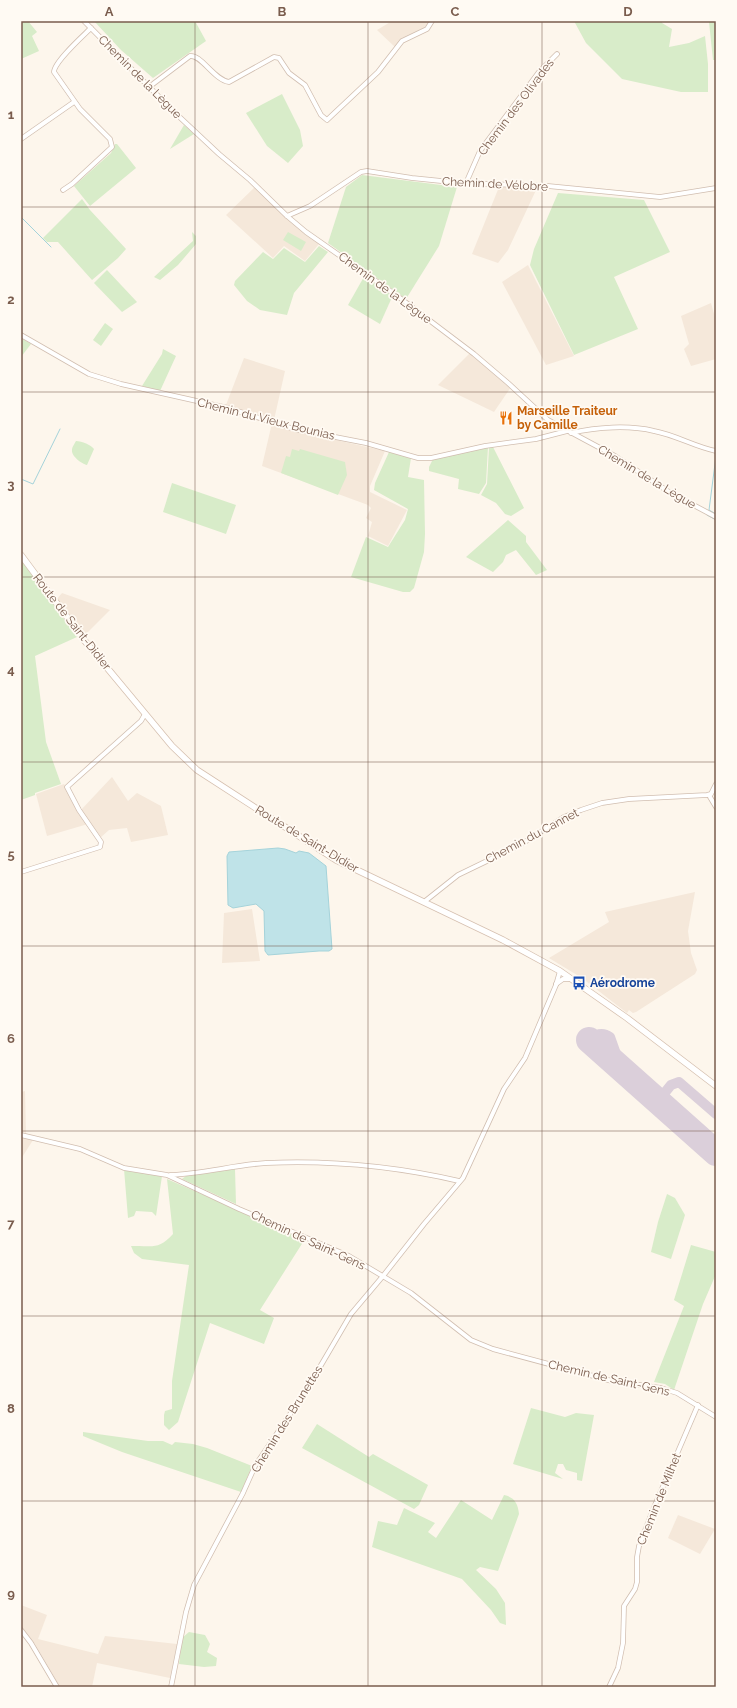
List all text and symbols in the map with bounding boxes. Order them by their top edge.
text: A [105,4,114,19]
text: B [278,4,287,19]
text: C [451,4,460,19]
text: D [623,4,633,19]
street label: Chemin de la Lègue [95,32,185,122]
street label: Chemin des Olivades [475,56,557,158]
text: 1 [8,107,15,122]
street label: Chemin de Vélobre [442,174,548,194]
street label: Chemin de la Lègue [336,249,434,327]
text: 2 [7,292,15,307]
street label: Chemin du Vieux Bounias [196,395,337,443]
place label: Marseille Traiteur by Camille [517,404,618,432]
restaurant icon: Marseille Traiteur by Camille [498,410,514,426]
street label: Chemin de la Lègue [595,442,699,512]
text: 3 [7,477,15,492]
street label: Route de Saint-Didier [30,571,114,674]
text: 4 [7,662,15,677]
street label: Route de Saint-Didier [253,802,362,876]
street label: Chemin du Cannet [483,806,581,866]
text: 5 [7,847,15,862]
bus stop icon: Aérodrome [571,975,587,991]
place label: Aérodrome [590,976,655,990]
text: 6 [7,1031,15,1046]
street label: Chemin de Saint-Gens [249,1207,368,1273]
text: 7 [7,1216,15,1231]
street label: Chemin de Saint-Gens [547,1357,671,1399]
street label: Chemin des Brunettes [248,1363,326,1475]
text: 8 [7,1401,15,1416]
street label: Chemin de Milhet [634,1451,684,1547]
text: 9 [7,1586,15,1601]

